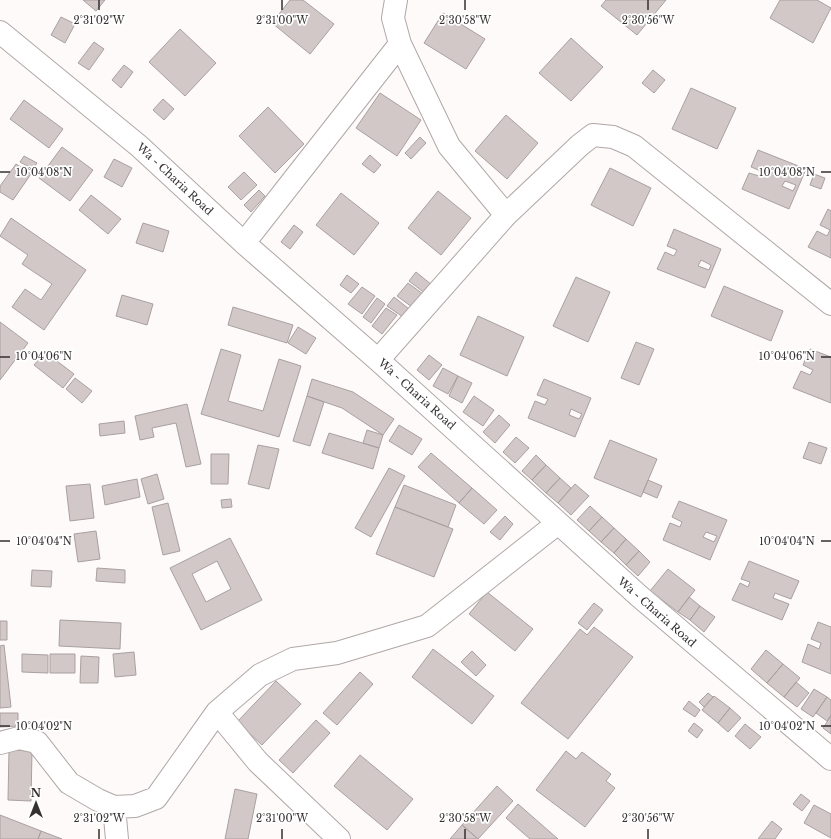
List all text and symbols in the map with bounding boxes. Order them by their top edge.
text: 2°31'02"W [73,14,125,27]
text: 2°31'00"W [256,14,308,27]
text: 2°30'58"W [439,14,491,27]
text: 2°30'56"W [622,14,674,27]
street label: Wa - Charia Road [133,139,216,218]
text: 10°04'08"N [16,166,72,179]
text: 10°04'08"N [759,166,815,179]
text: 10°04'06"N [16,350,72,363]
text: 10°04'06"N [759,350,815,363]
street label: Wa - Charia Road [375,355,459,433]
text: 10°04'04"N [16,535,72,548]
text: 10°04'04"N [759,535,815,548]
street label: Wa - Charia Road [614,574,699,650]
text: 10°04'02"N [16,720,72,733]
text: 10°04'02"N [759,720,815,733]
north arrow [16,783,56,823]
text: N [31,786,42,800]
text: 2°31'02"W [73,812,125,825]
text: 2°31'00"W [256,812,308,825]
text: 2°30'58"W [439,812,491,825]
text: 2°30'56"W [622,812,674,825]

